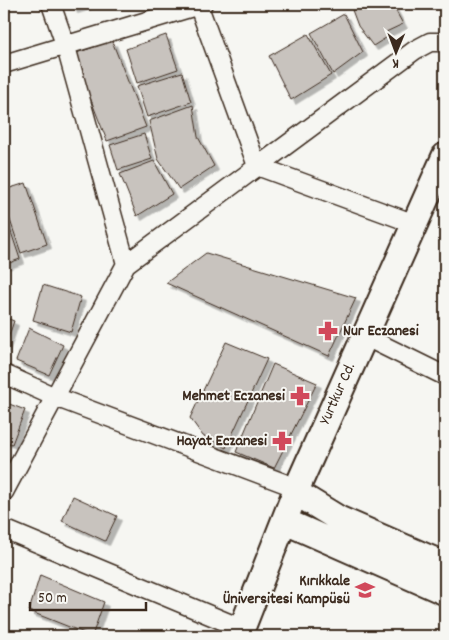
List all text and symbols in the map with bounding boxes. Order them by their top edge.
north arrow [372,28,422,78]
text: K [392,53,399,73]
pharmacy icon: Nur Eczanesi [317,320,339,342]
place label: Nur Eczanesi [343,320,419,343]
street label: Yurtkur Cd. [314,359,362,429]
place label: Mehmet Eczanesi [182,385,285,408]
pharmacy icon: Mehmet Eczanesi [289,385,311,407]
place label: Hayat Eczanesi [176,430,267,453]
pharmacy icon: Hayat Eczanesi [271,430,293,452]
place label: Kırıkkale Üniversitesi Kampüsü [223,570,350,611]
school or university icon: Kırıkkale Üniversitesi Kampüsü [354,579,376,601]
scale bar [30,580,146,612]
text: 50 m [38,588,67,610]

